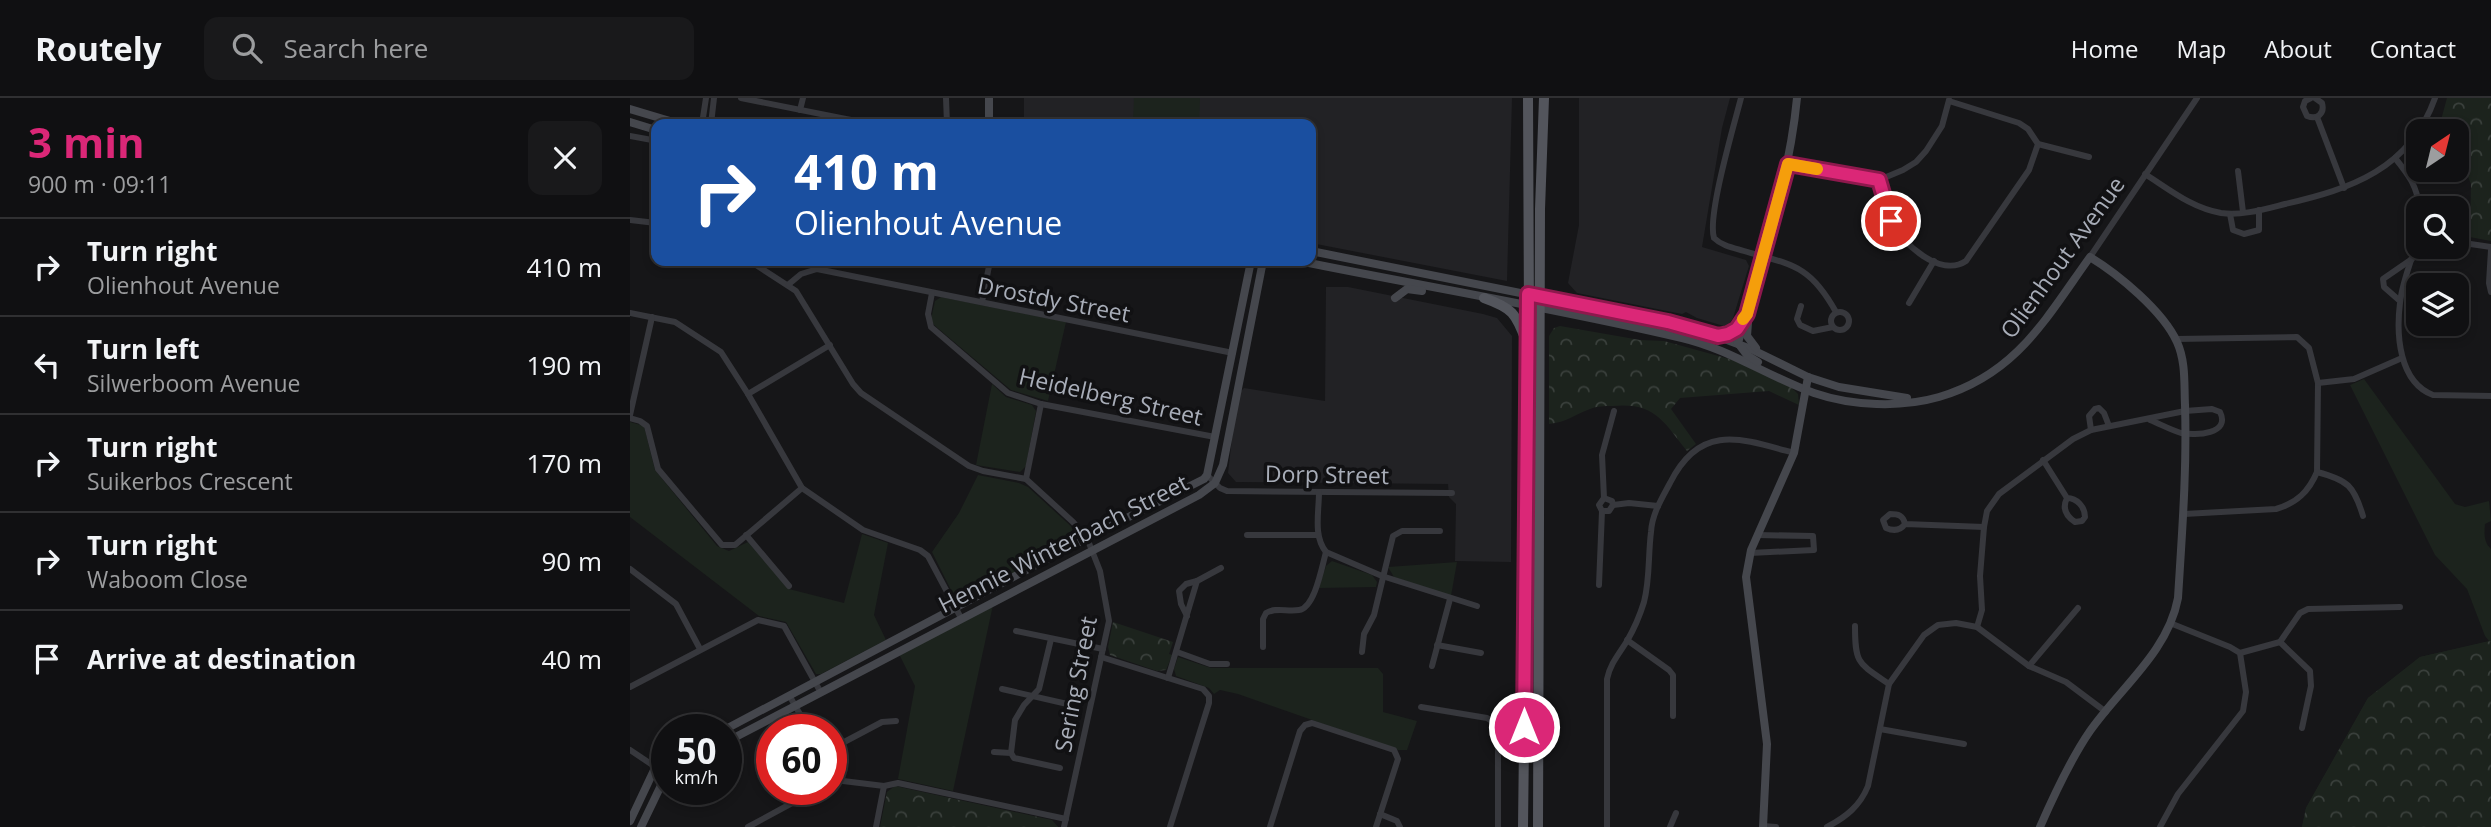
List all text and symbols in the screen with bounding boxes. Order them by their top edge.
search box [204,17,694,80]
text: Routely [35,26,162,71]
icon: search [228,29,266,67]
text: Search here [284,30,428,66]
text: Home [2071,32,2139,65]
text: Map [2177,32,2226,65]
text: About [2264,32,2332,65]
text: Contact [2370,32,2456,65]
text: 3 min [28,113,145,170]
north arrow [2406,119,2469,182]
map controls [2406,119,2469,336]
button: close [528,121,602,195]
text: 410 m [794,138,939,204]
icon: right [679,147,770,238]
text: 900 m · 09:11 [28,168,171,200]
street label: Olienhout Avenue [1992,170,2132,344]
pin [1861,191,1921,251]
button: search [2406,196,2469,259]
text: Olienhout Avenue [794,201,1062,244]
icon: arrive [1872,202,1910,240]
text: Turn right [87,233,218,269]
icon: right [28,248,66,286]
text: 410 m [527,249,602,285]
text: Olienhout Avenue [87,269,280,301]
street label: Drostdy Street [975,269,1133,329]
button: layers [2406,273,2469,336]
text: Turn left [87,331,199,367]
icon: left [28,346,66,384]
text: 190 m [527,347,602,383]
street label: Heidelberg Street [1016,359,1206,433]
text: Silwerboom Avenue [87,367,300,399]
text: Turn right [87,429,218,465]
icon: right [28,444,66,482]
text: 170 m [527,445,602,481]
street label: Dorp Street [1265,457,1389,491]
text: Suikerbos Crescent [87,465,293,497]
street label: Hennie Winterbach Street [932,466,1194,620]
text: Turn right [87,527,218,563]
icon: right [28,542,66,580]
text: 90 m [541,543,602,579]
text: Waboom Close [87,563,248,595]
street label: Sering Street [1046,613,1104,755]
icon: arrive [28,640,66,678]
text: Arrive at destination [87,641,356,677]
text: 40 m [541,641,602,677]
position arrow [1487,690,1561,764]
speed limit sign: 60 [756,714,847,805]
text: 50 [676,727,717,774]
text: km/h [675,765,718,789]

